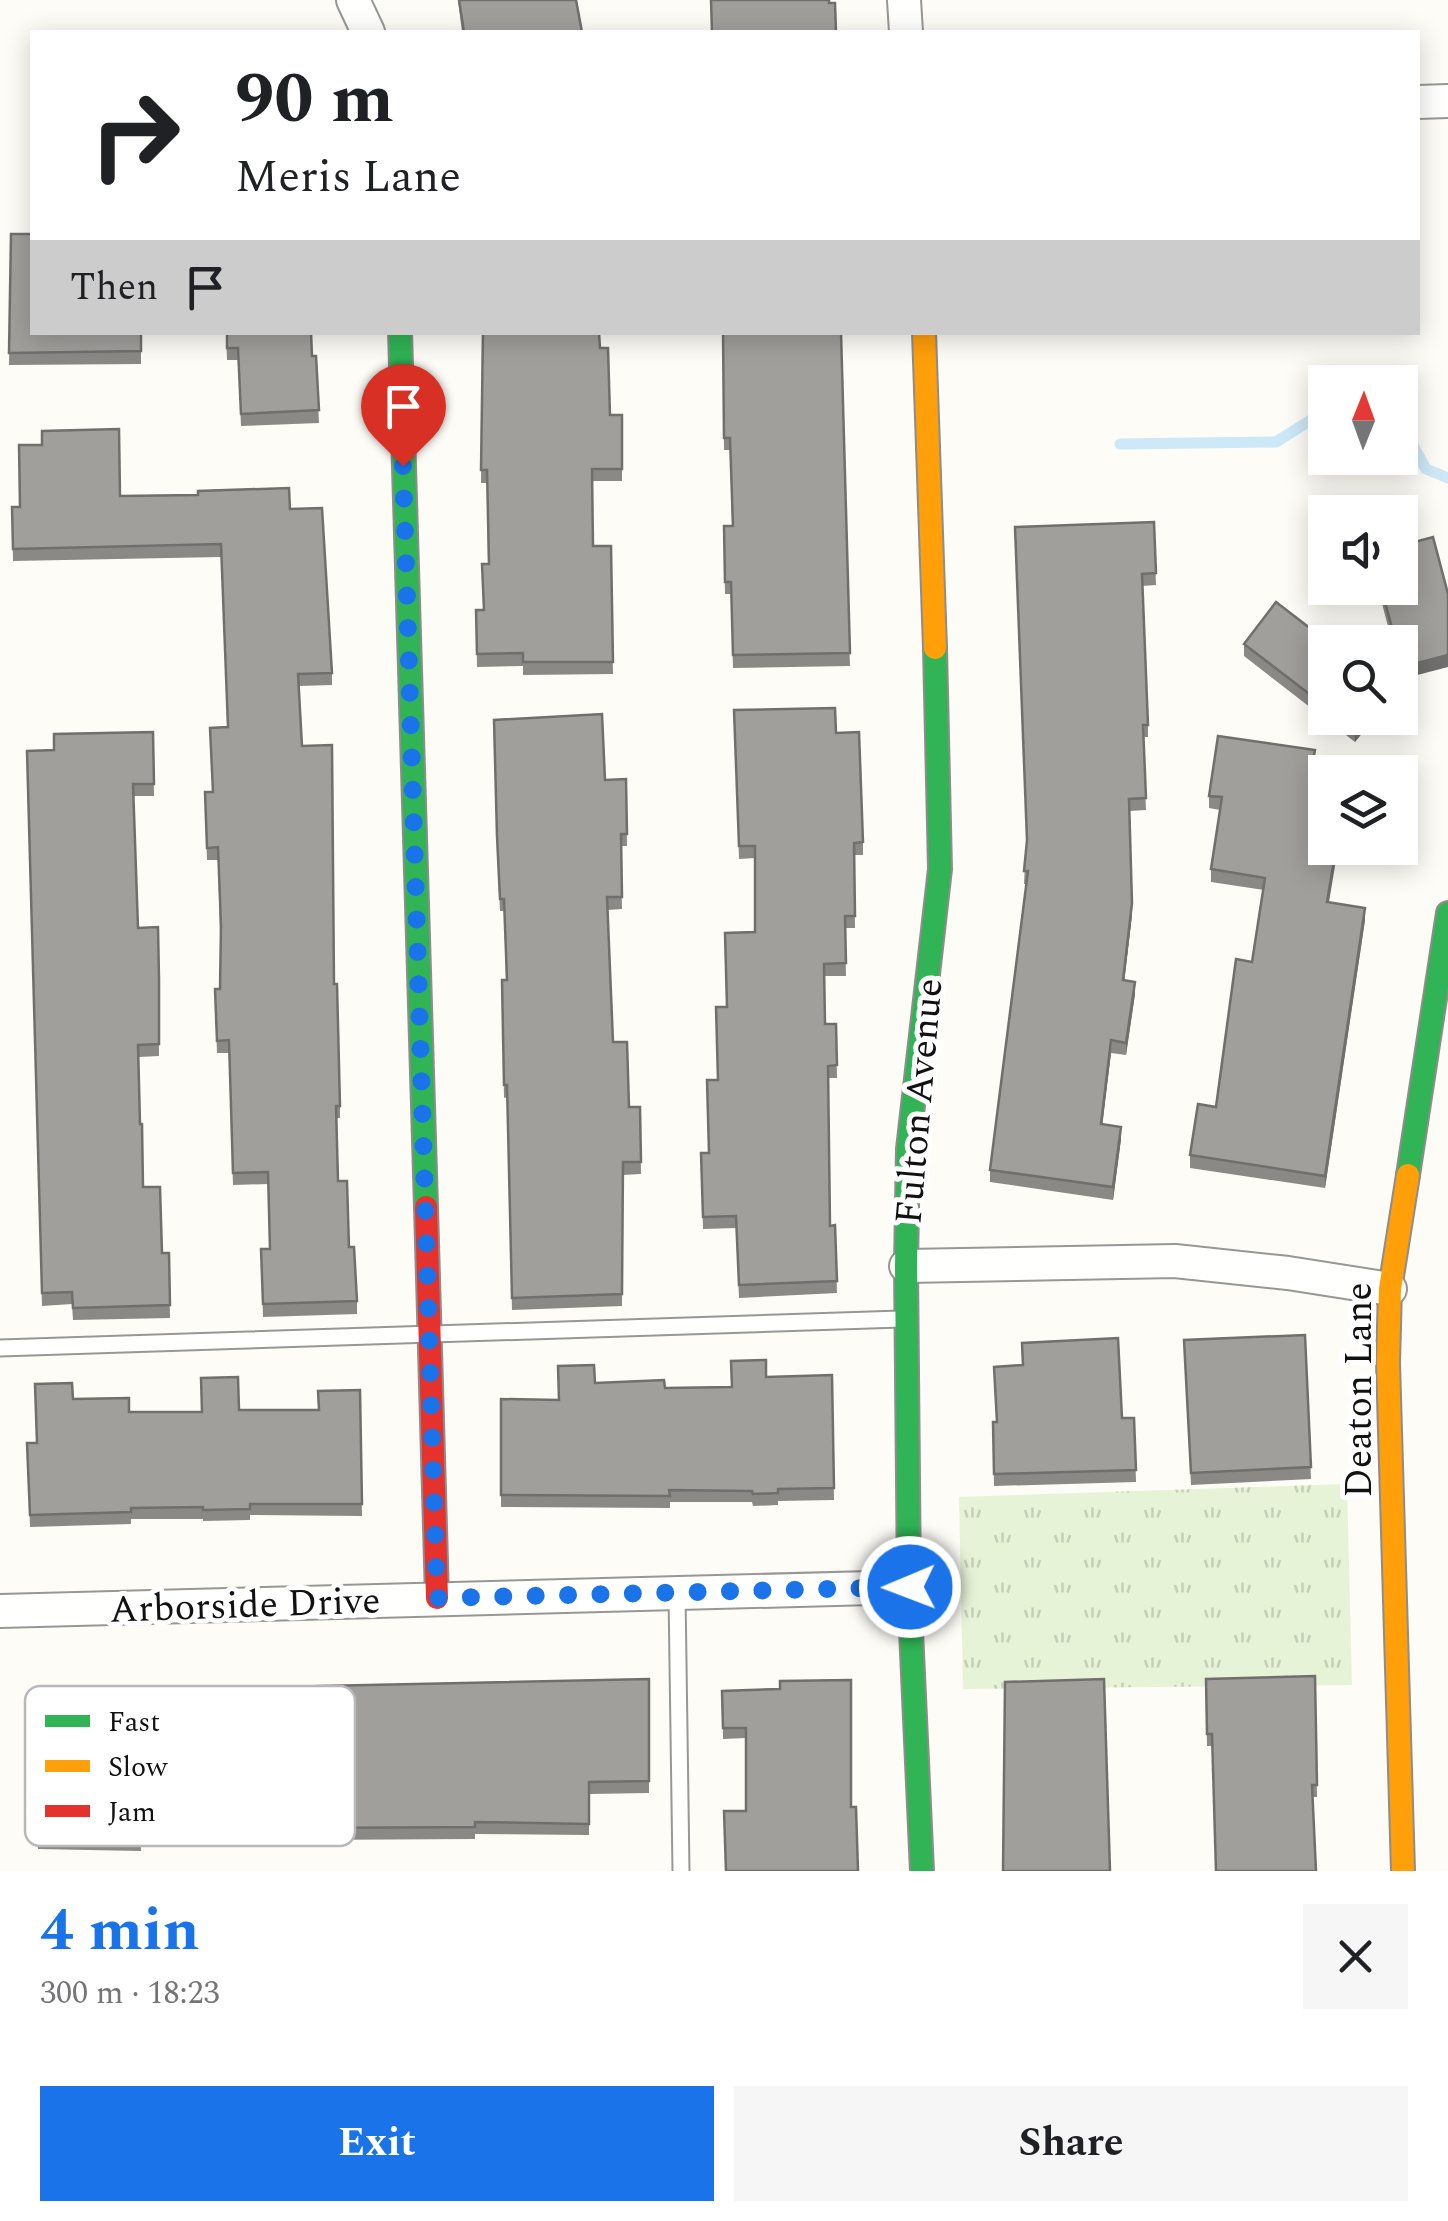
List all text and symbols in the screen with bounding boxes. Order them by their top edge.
text: 90 m [235,47,394,153]
icon: right [70,70,200,200]
text: Meris Lane [235,143,461,212]
text: Then [70,259,158,317]
icon: arrive [178,260,233,315]
pin [361,364,446,467]
north arrow [1308,365,1418,475]
map controls [1308,365,1418,865]
icon: arrive [376,379,431,434]
button: sound [1308,495,1418,605]
button: search [1308,625,1418,735]
button: layers [1308,755,1418,865]
street label: Fulton Avenue [880,976,960,1226]
street label: Deaton Lane [1331,1282,1389,1498]
position arrow [858,1535,962,1639]
street label: Arborside Drive [109,1572,382,1640]
legend [25,1686,355,1846]
text: Fast [108,1701,160,1744]
text: Slow [108,1746,168,1789]
text: Jam [108,1791,156,1834]
text: 4 min [40,1885,200,1977]
button: close [1303,1904,1408,2009]
text: 300 m · 18:23 [40,1969,220,2018]
button: Exit [40,2086,714,2201]
button: Share [734,2086,1408,2201]

